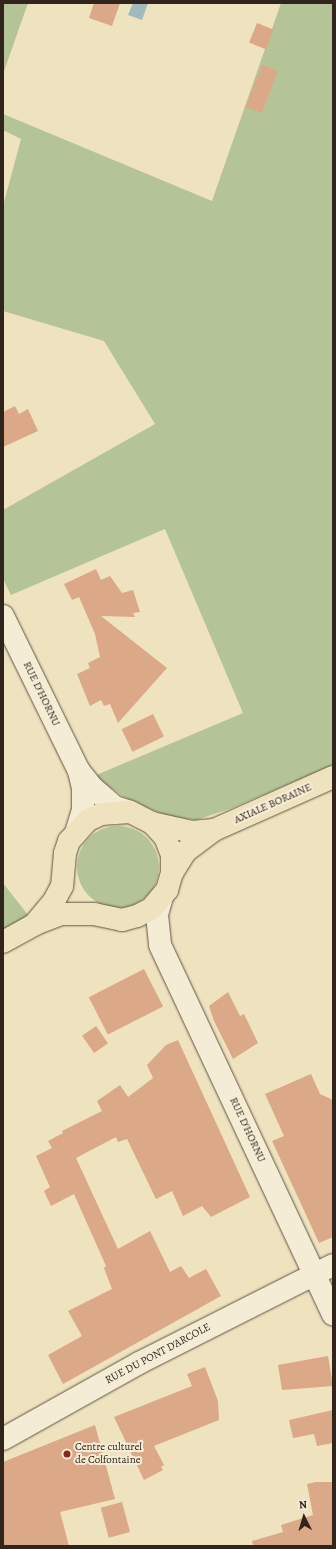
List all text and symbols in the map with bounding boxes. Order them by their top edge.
street label: RUE D'HORNU [20,660,62,728]
street label: AXIALE BORAINE [232,781,314,827]
street label: RUE D'HORNU [226,1095,268,1165]
street label: RUE DU PONT D'ARCOLE [103,1321,213,1387]
place label: Centre culturel de Colfontaine [75,1441,142,1467]
marker: Centre culturel de Colfontaine [62,1449,72,1459]
north arrow [284,1497,324,1537]
text: N [298,1497,308,1512]

